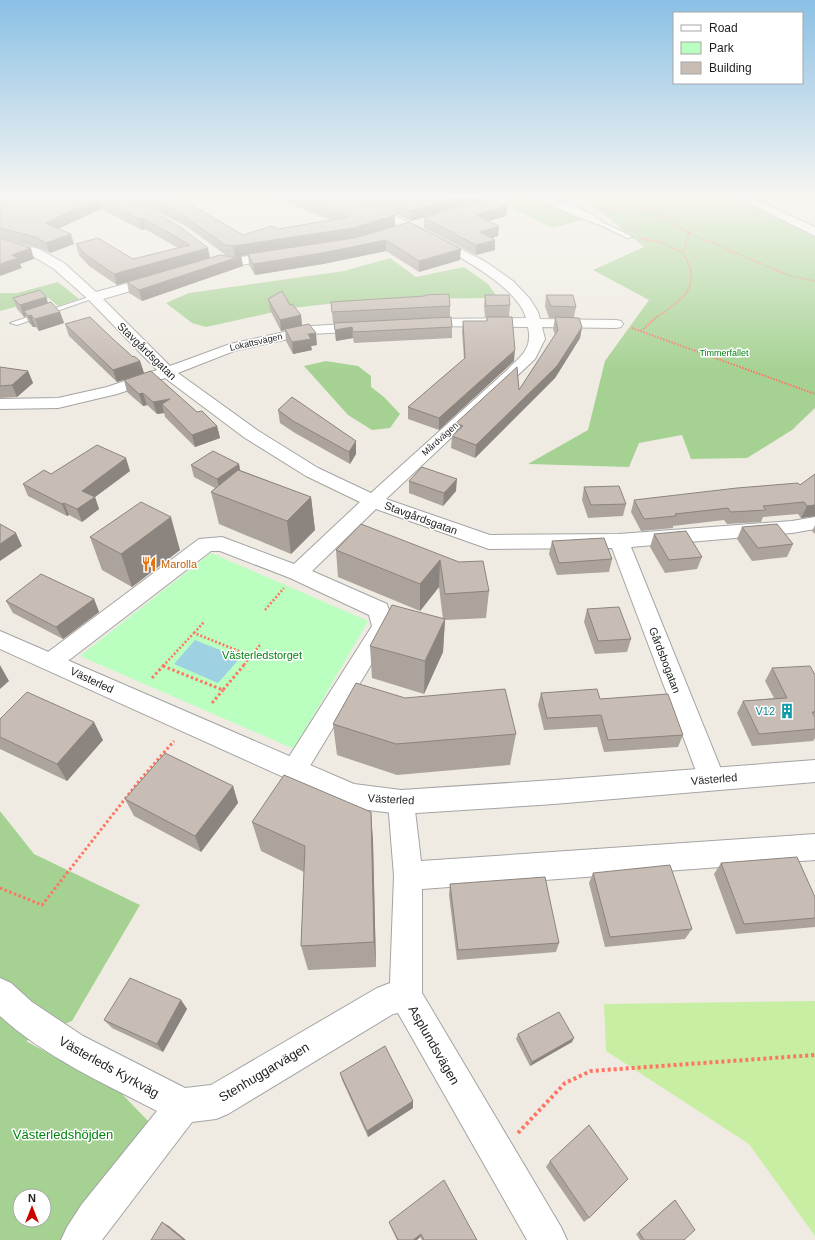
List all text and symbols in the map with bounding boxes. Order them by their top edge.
legend [673,12,803,84]
text: Road [709,21,738,35]
text: Park [709,41,735,55]
text: Building [709,61,752,75]
street label: Stavgårdsgatan [115,320,179,382]
street label: Lokattsvägen [229,331,283,353]
park label: Timmerfallet [699,348,749,358]
street label: Mårdvägen [420,420,460,458]
street label: Stavgårdsgatan [383,499,459,537]
restaurant icon: Marolla [140,555,158,573]
place label: Marolla [161,558,198,570]
street label: Gårdsbogatan [647,625,683,695]
park label: Västerledstorget [222,649,302,661]
street label: Västerled [68,665,116,695]
building icon: V12 [778,702,796,720]
place label: V12 [755,705,775,717]
street label: Västerled [690,771,738,787]
street label: Västerled [367,792,415,806]
street label: Asplundsvägen [405,1003,463,1087]
street label: Västerleds Kyrkväg [56,1033,162,1101]
street label: Stenhuggarvägen [216,1039,312,1105]
park label: Västerledshöjden [13,1127,113,1142]
north arrow [12,1188,52,1228]
text: N [28,1192,36,1204]

